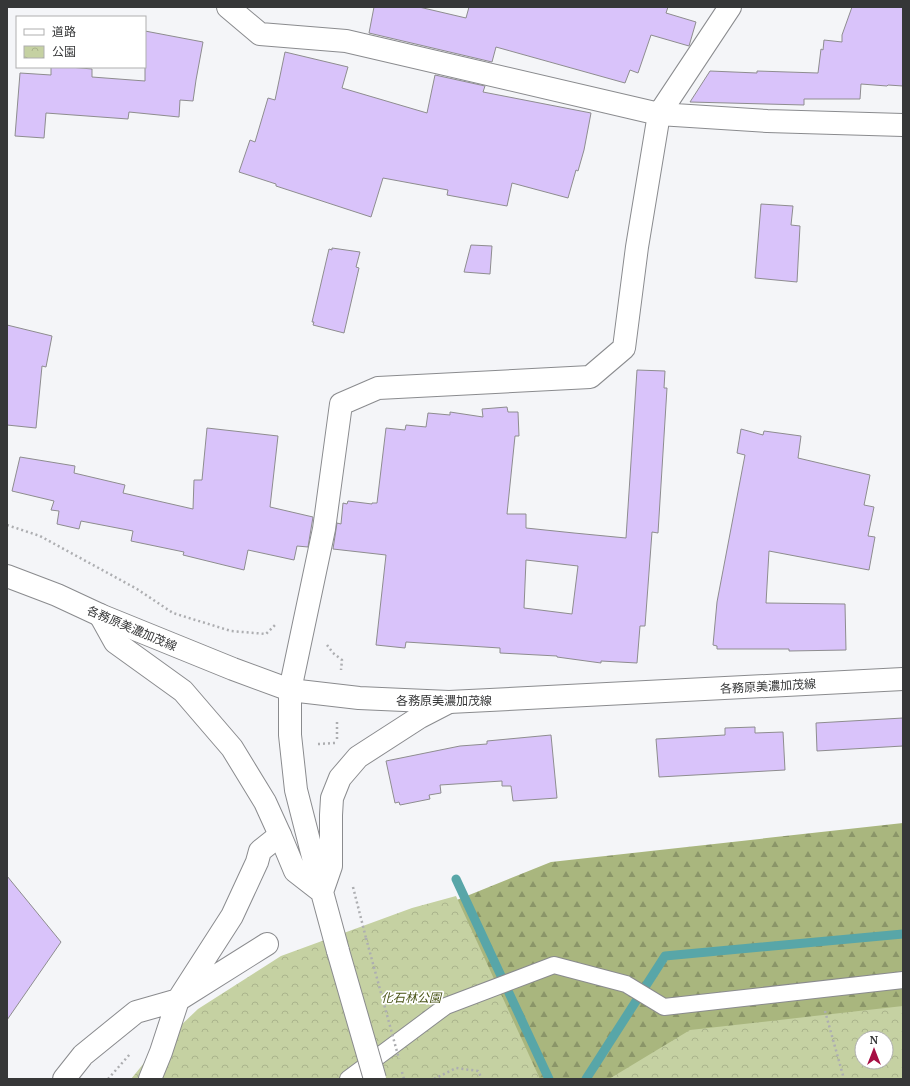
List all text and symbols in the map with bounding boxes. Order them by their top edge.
legend [16,16,146,68]
text: 道路 [52,24,76,39]
text: 公園 [52,44,76,59]
street label: 各務原美濃加茂線 [85,602,179,654]
street label: 各務原美濃加茂線 [720,676,816,696]
street label: 各務原美濃加茂線 [396,693,492,708]
park label: 化石林公園 [381,990,443,1005]
north arrow [854,1030,894,1070]
text: N [870,1033,879,1047]

